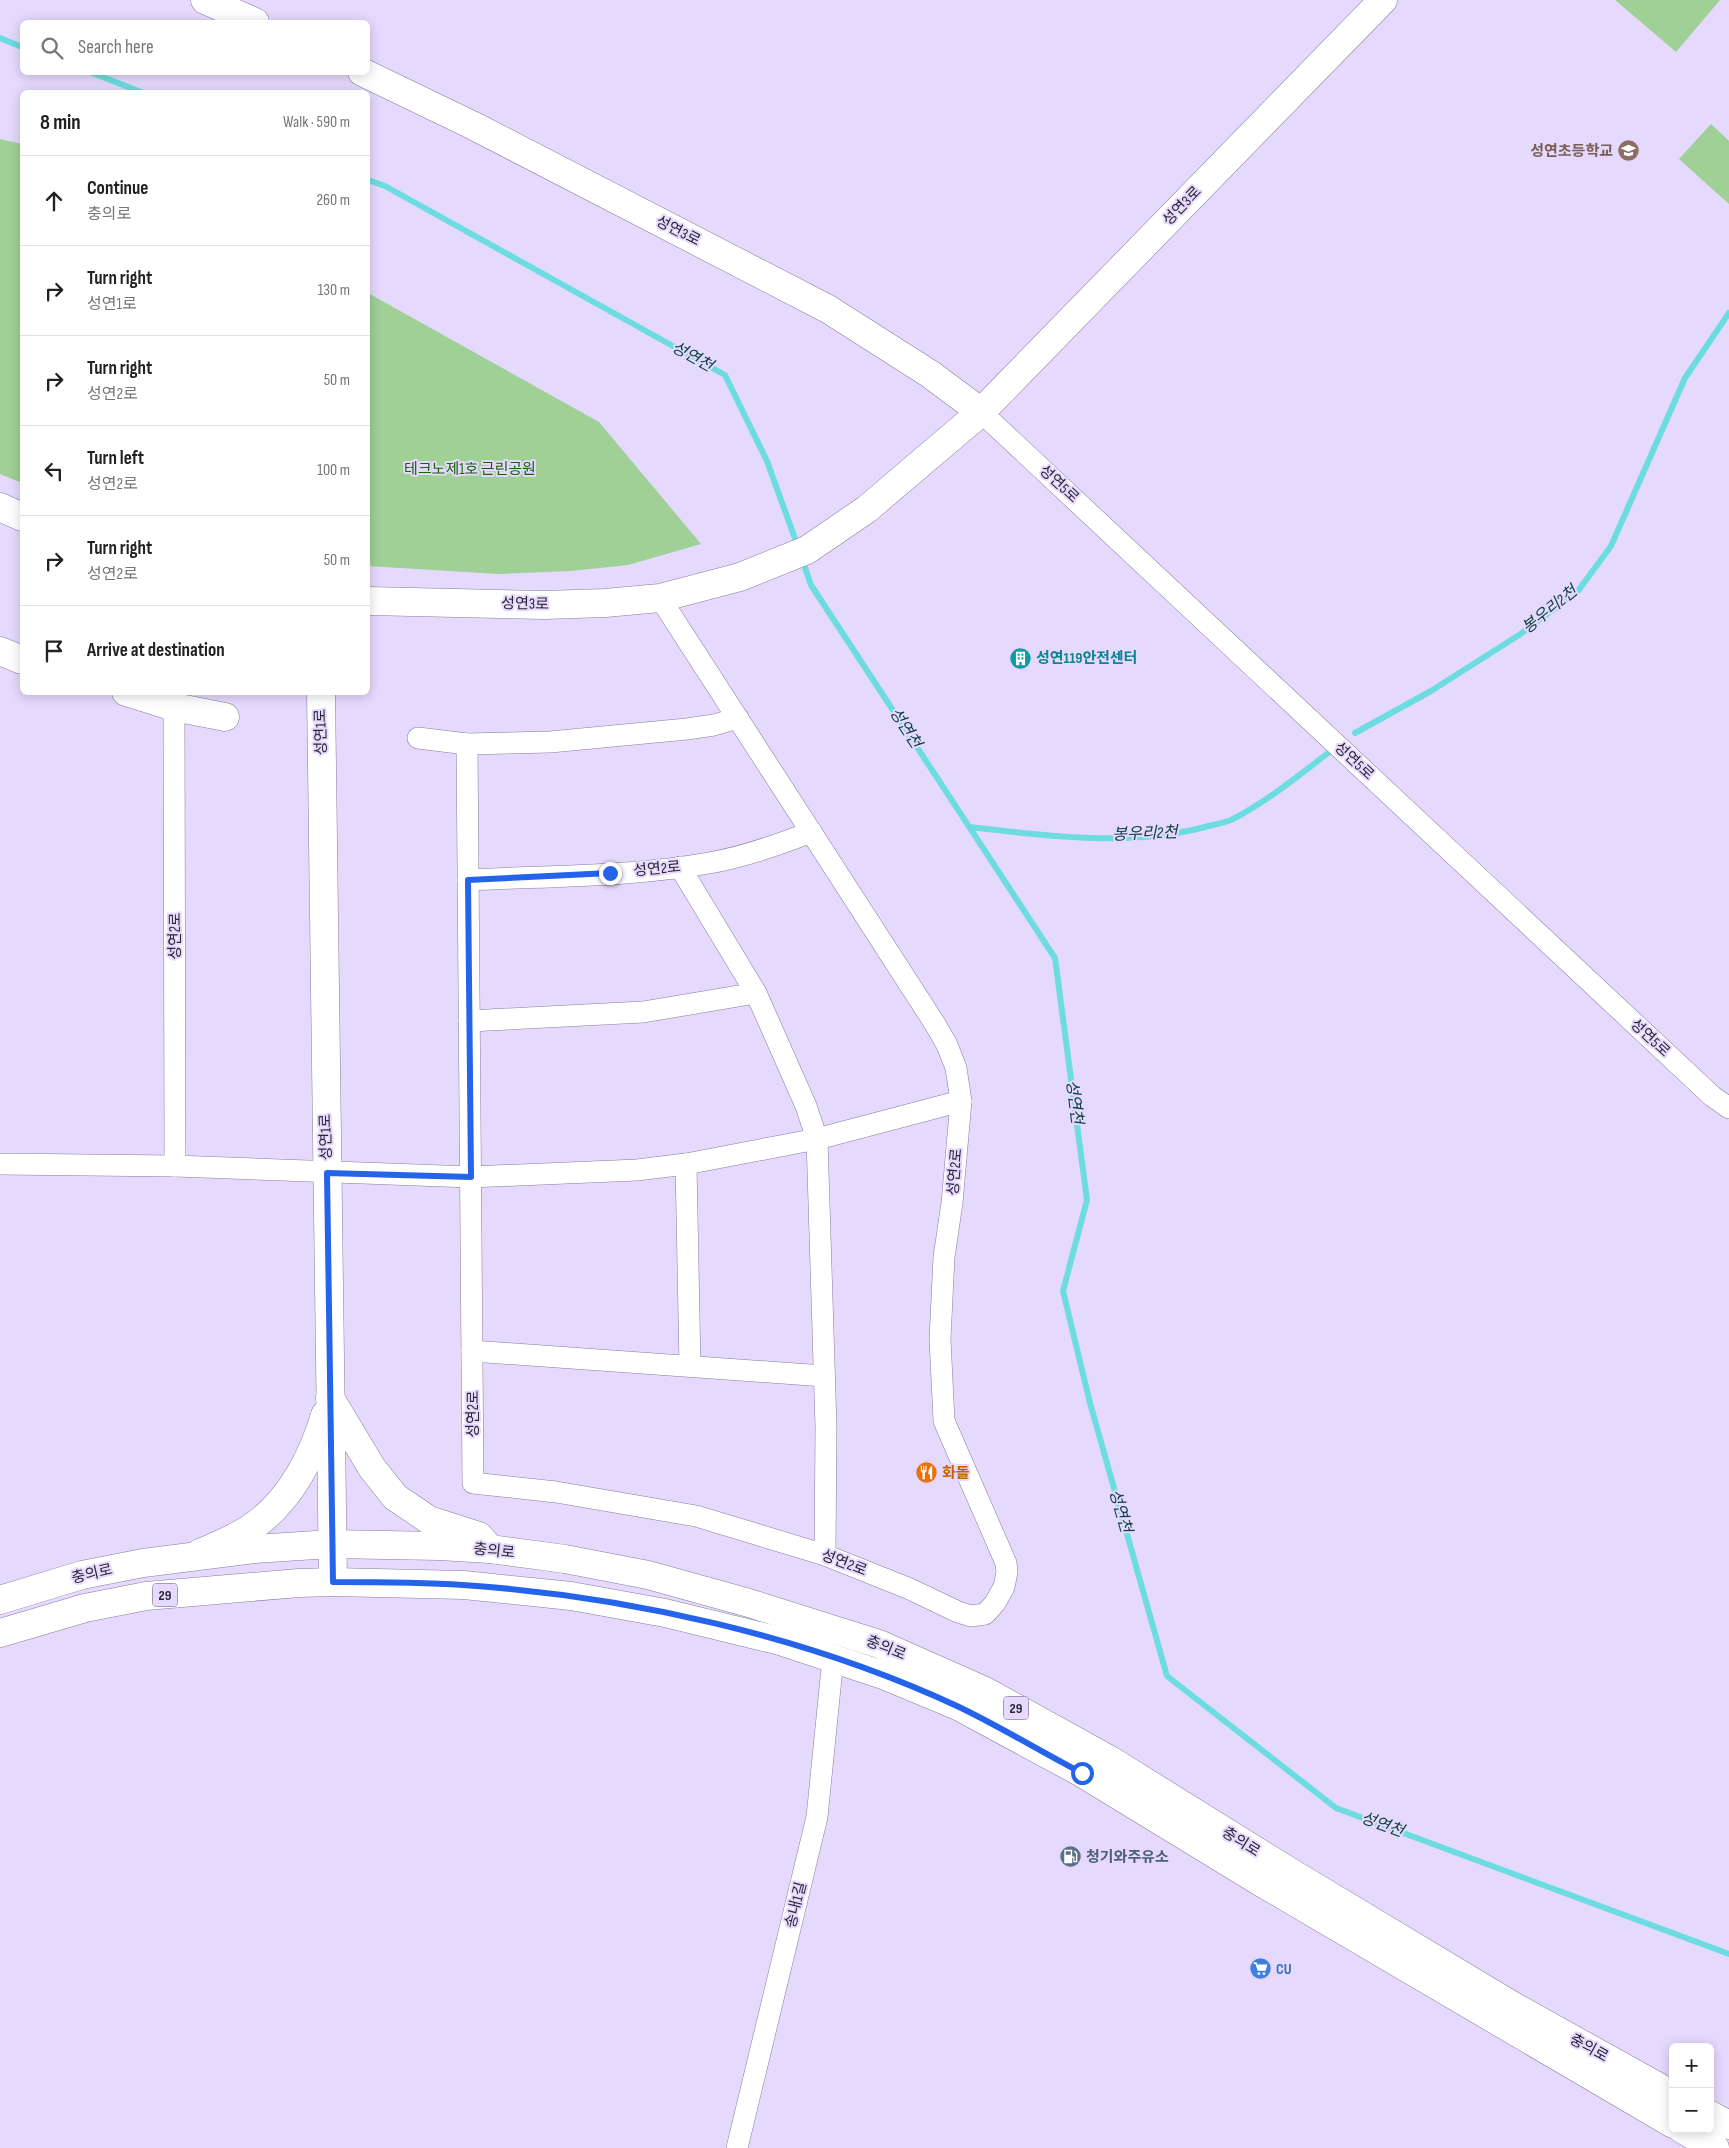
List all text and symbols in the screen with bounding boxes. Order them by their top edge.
search box [20,20,370,75]
icon: search [38,34,66,62]
text: Search here [78,36,154,59]
text: 8 min [40,110,81,135]
text: Walk · 590 m [283,113,350,132]
school or university icon: 성연초등학교 [1617,139,1641,163]
place label: 성연초등학교 [1530,142,1613,161]
text: Continue [87,177,148,200]
street label: 성연3로 [1159,182,1205,230]
icon: ahead [40,187,68,215]
text: 260 m [316,191,350,210]
text: 충의로 [87,205,131,224]
street label: 성연3로 [652,212,704,250]
text: Turn right [87,267,152,290]
icon: right [40,277,68,305]
text: 130 m [318,281,350,300]
text: 성연1로 [87,295,137,314]
water label: 성연천 [668,338,718,377]
text: Turn right [87,357,152,380]
icon: right [40,367,68,395]
text: 50 m [324,371,350,390]
text: 성연2로 [87,385,138,404]
text: Turn left [87,447,144,470]
icon: left [40,457,68,485]
park label: 테크노제1호 근린공원 [404,460,536,479]
text: 100 m [317,461,350,480]
street label: 성연5로 [1035,461,1083,507]
text: 성연2로 [87,475,138,494]
text: Turn right [87,537,152,560]
icon: right [40,547,68,575]
text: 50 m [324,551,350,570]
text: 성연2로 [87,565,138,584]
water label: 봉우리2천 [1519,581,1583,638]
street label: 성연3로 [501,594,549,614]
icon: arrive [40,637,68,665]
text: Arrive at destination [87,639,225,662]
building icon: 성연119안전센터 [1008,646,1032,670]
place label: 성연119안전센터 [1036,649,1138,668]
water label: 성연천 [885,704,926,754]
street label: 성연1로 [311,709,331,755]
street label: 성연5로 [1330,738,1378,784]
water label: 봉우리2천 [1112,823,1180,845]
street label: 성연2로 [632,857,682,881]
route end [599,862,622,885]
street label: 성연2로 [166,912,185,960]
street label: 성연5로 [1626,1015,1674,1061]
water label: 성연천 [1062,1079,1086,1127]
street label: 성연1로 [316,1114,336,1160]
street label: 성연2로 [943,1147,967,1197]
street label: 성연2로 [464,1390,483,1438]
restaurant icon: 화돌 [914,1461,938,1485]
place label: 화돌 [942,1464,970,1483]
water label: 성연천 [1105,1487,1136,1537]
street label: 충의로 [472,1539,516,1563]
street label: 성연2로 [818,1546,870,1580]
street label: 충의로 [70,1560,114,1588]
road number: 29 [152,1584,178,1606]
street label: 충의로 [863,1631,909,1665]
road number: 29 [1004,1696,1028,1720]
route start [1071,1762,1094,1785]
water label: 성연천 [1358,1809,1408,1842]
street label: 충의로 [1218,1823,1264,1861]
fuel station icon: 청기와주유소 [1058,1845,1082,1869]
place label: 청기와주유소 [1086,1848,1169,1867]
street label: 송내1길 [781,1880,811,1930]
supermarket icon: CU [1248,1957,1272,1981]
place label: CU [1276,1960,1292,1979]
street label: 충의로 [1566,2030,1612,2066]
map controls [1669,2043,1714,2133]
button: + [1669,2043,1714,2088]
button: − [1669,2088,1714,2133]

